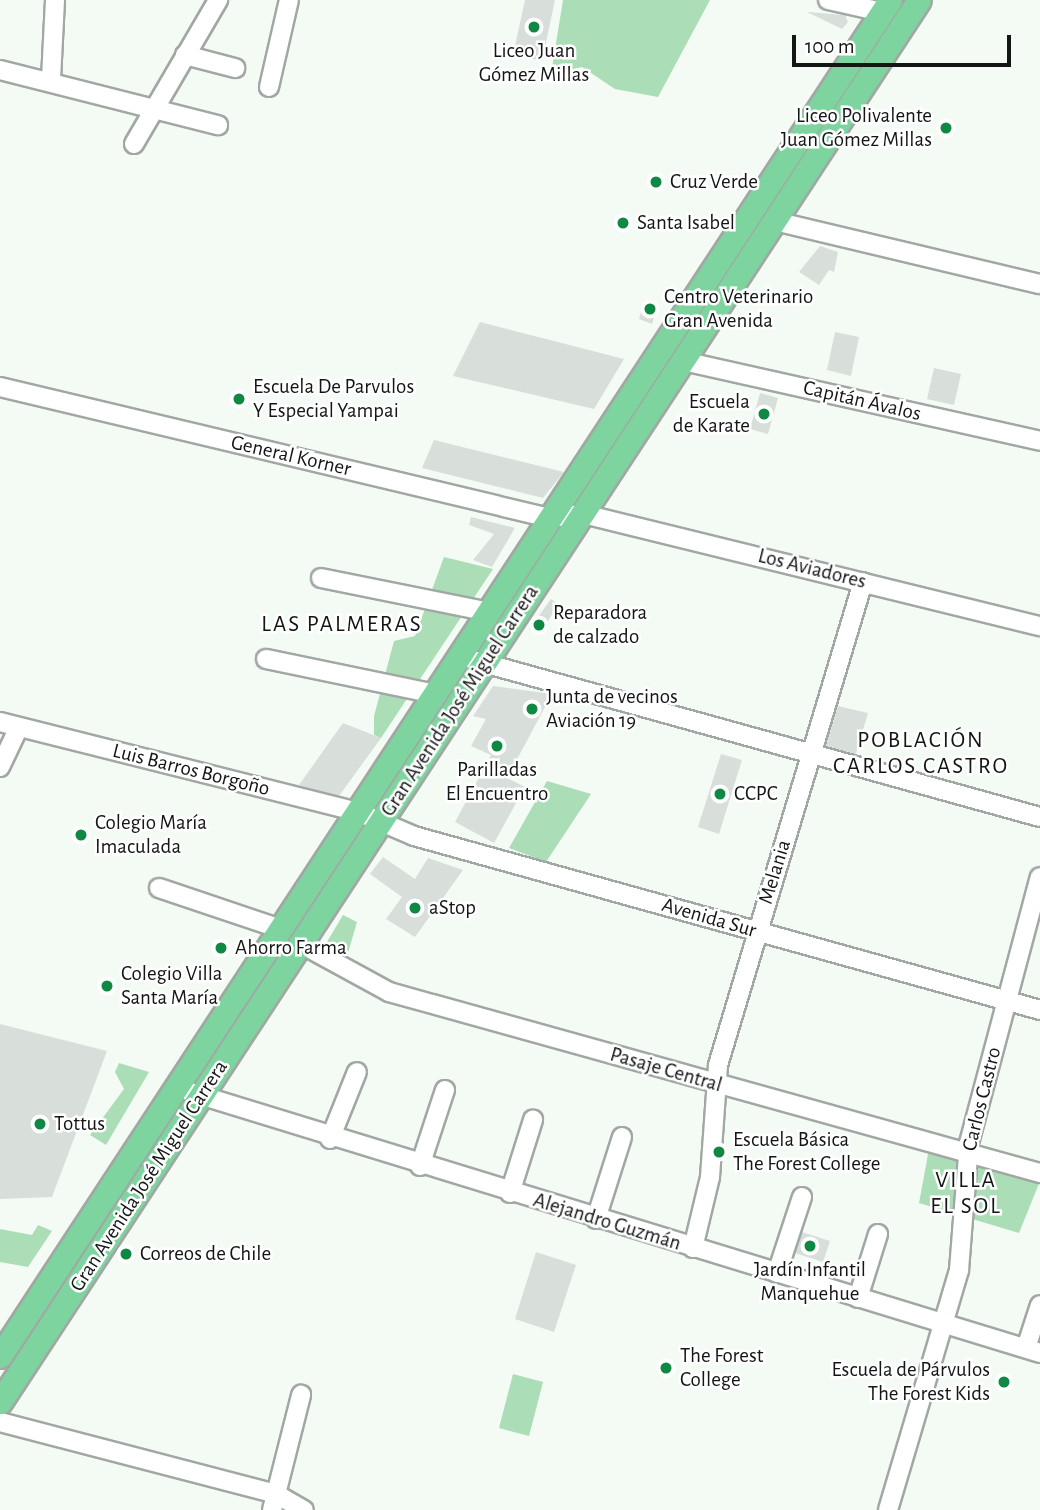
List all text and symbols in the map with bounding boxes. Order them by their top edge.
marker: Liceo Juan Gómez Millas [526,19,542,35]
scale bar [795,21,1014,65]
text: 100 m [805,36,855,57]
place label: Liceo Juan Gómez Millas [479,38,589,88]
place label: Liceo Polivalente Juan Gómez Millas [781,103,932,153]
marker: Liceo Polivalente Juan Gómez Millas [938,120,954,136]
place label: Cruz Verde [670,169,758,195]
marker: Cruz Verde [648,174,664,190]
place label: Santa Isabel [637,210,735,236]
marker: Santa Isabel [615,215,631,231]
place label: Centro Veterinario Gran Avenida [664,284,813,334]
marker: Centro Veterinario Gran Avenida [642,301,658,317]
place label: Escuela De Parvulos Y Especial Yampai [253,374,414,424]
street label: Capitán Ávalos [801,375,923,427]
place label: Escuela de Karate [673,389,750,439]
marker: Escuela De Parvulos Y Especial Yampai [231,391,247,407]
marker: Escuela de Karate [756,406,772,422]
street label: General Korner [228,430,354,482]
street label: Los Aviadores [755,543,869,595]
street label: Gran Avenida José Miguel Carrera [376,581,544,821]
place label: Reparadora de calzado [553,600,647,650]
district label: LAS PALMERAS [263,611,421,639]
marker: Reparadora de calzado [531,617,547,633]
place label: Junta de vecinos Aviación 19 [546,684,678,734]
marker: Junta de vecinos Aviación 19 [524,701,540,717]
district label: POBLACIÓN CARLOS CASTRO [835,727,1007,781]
street label: Luis Barros Borgoño [110,738,272,802]
marker: Parilladas El Encuentro [489,738,505,754]
place label: Parilladas El Encuentro [446,757,548,807]
place label: CCPC [734,781,778,807]
marker: CCPC [712,786,728,802]
place label: Colegio María Imaculada [95,810,207,860]
marker: Colegio María Imaculada [73,827,89,843]
street label: Melania [753,837,797,907]
street label: Avenida Sur [659,892,759,944]
place label: aStop [429,895,476,921]
marker: aStop [407,900,423,916]
place label: Ahorro Farma [235,935,347,961]
marker: Ahorro Farma [213,940,229,956]
place label: Colegio Villa Santa María [121,961,223,1011]
marker: Colegio Villa Santa María [99,978,115,994]
street label: Pasaje Central [607,1042,725,1098]
street label: Carlos Castro [957,1044,1007,1154]
street label: Gran Avenida José Miguel Carrera [65,1056,233,1296]
place label: Tottus [54,1111,105,1137]
marker: Tottus [32,1116,48,1132]
place label: Escuela Básica The Forest College [733,1127,881,1177]
marker: Escuela Básica The Forest College [711,1144,727,1160]
district label: VILLA EL SOL [931,1167,1001,1221]
street label: Alejandro Guzmán [530,1188,684,1256]
marker: Jardín Infantil Manquehue [802,1238,818,1254]
place label: Correos de Chile [140,1241,271,1267]
marker: Correos de Chile [118,1246,134,1262]
place label: Jardín Infantil Manquehue [754,1257,866,1307]
place label: The Forest College [680,1343,764,1393]
place label: Escuela de Párvulos The Forest Kids [832,1357,990,1407]
marker: The Forest College [658,1360,674,1376]
marker: Escuela de Párvulos The Forest Kids [996,1374,1012,1390]

